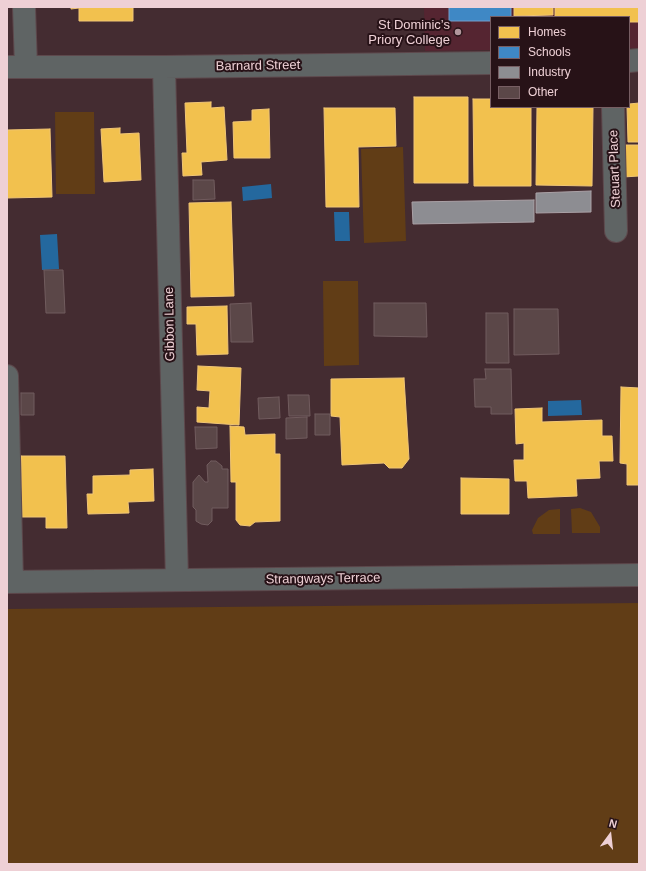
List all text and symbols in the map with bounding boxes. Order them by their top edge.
legend [490,16,630,108]
place label: St Dominic’s Priory College [368,17,450,48]
text: Homes [528,25,566,39]
marker: St Dominic’s Priory College [453,27,463,37]
text: Schools [528,45,571,59]
street label: Barnard Street [216,57,300,75]
text: Industry [528,65,571,79]
text: Other [528,85,558,99]
street label: Steuart Place [606,130,624,208]
street label: Gibbon Lane [162,287,178,361]
street label: Strangways Terrace [265,570,381,588]
north arrow [590,815,630,855]
text: N [608,817,618,830]

